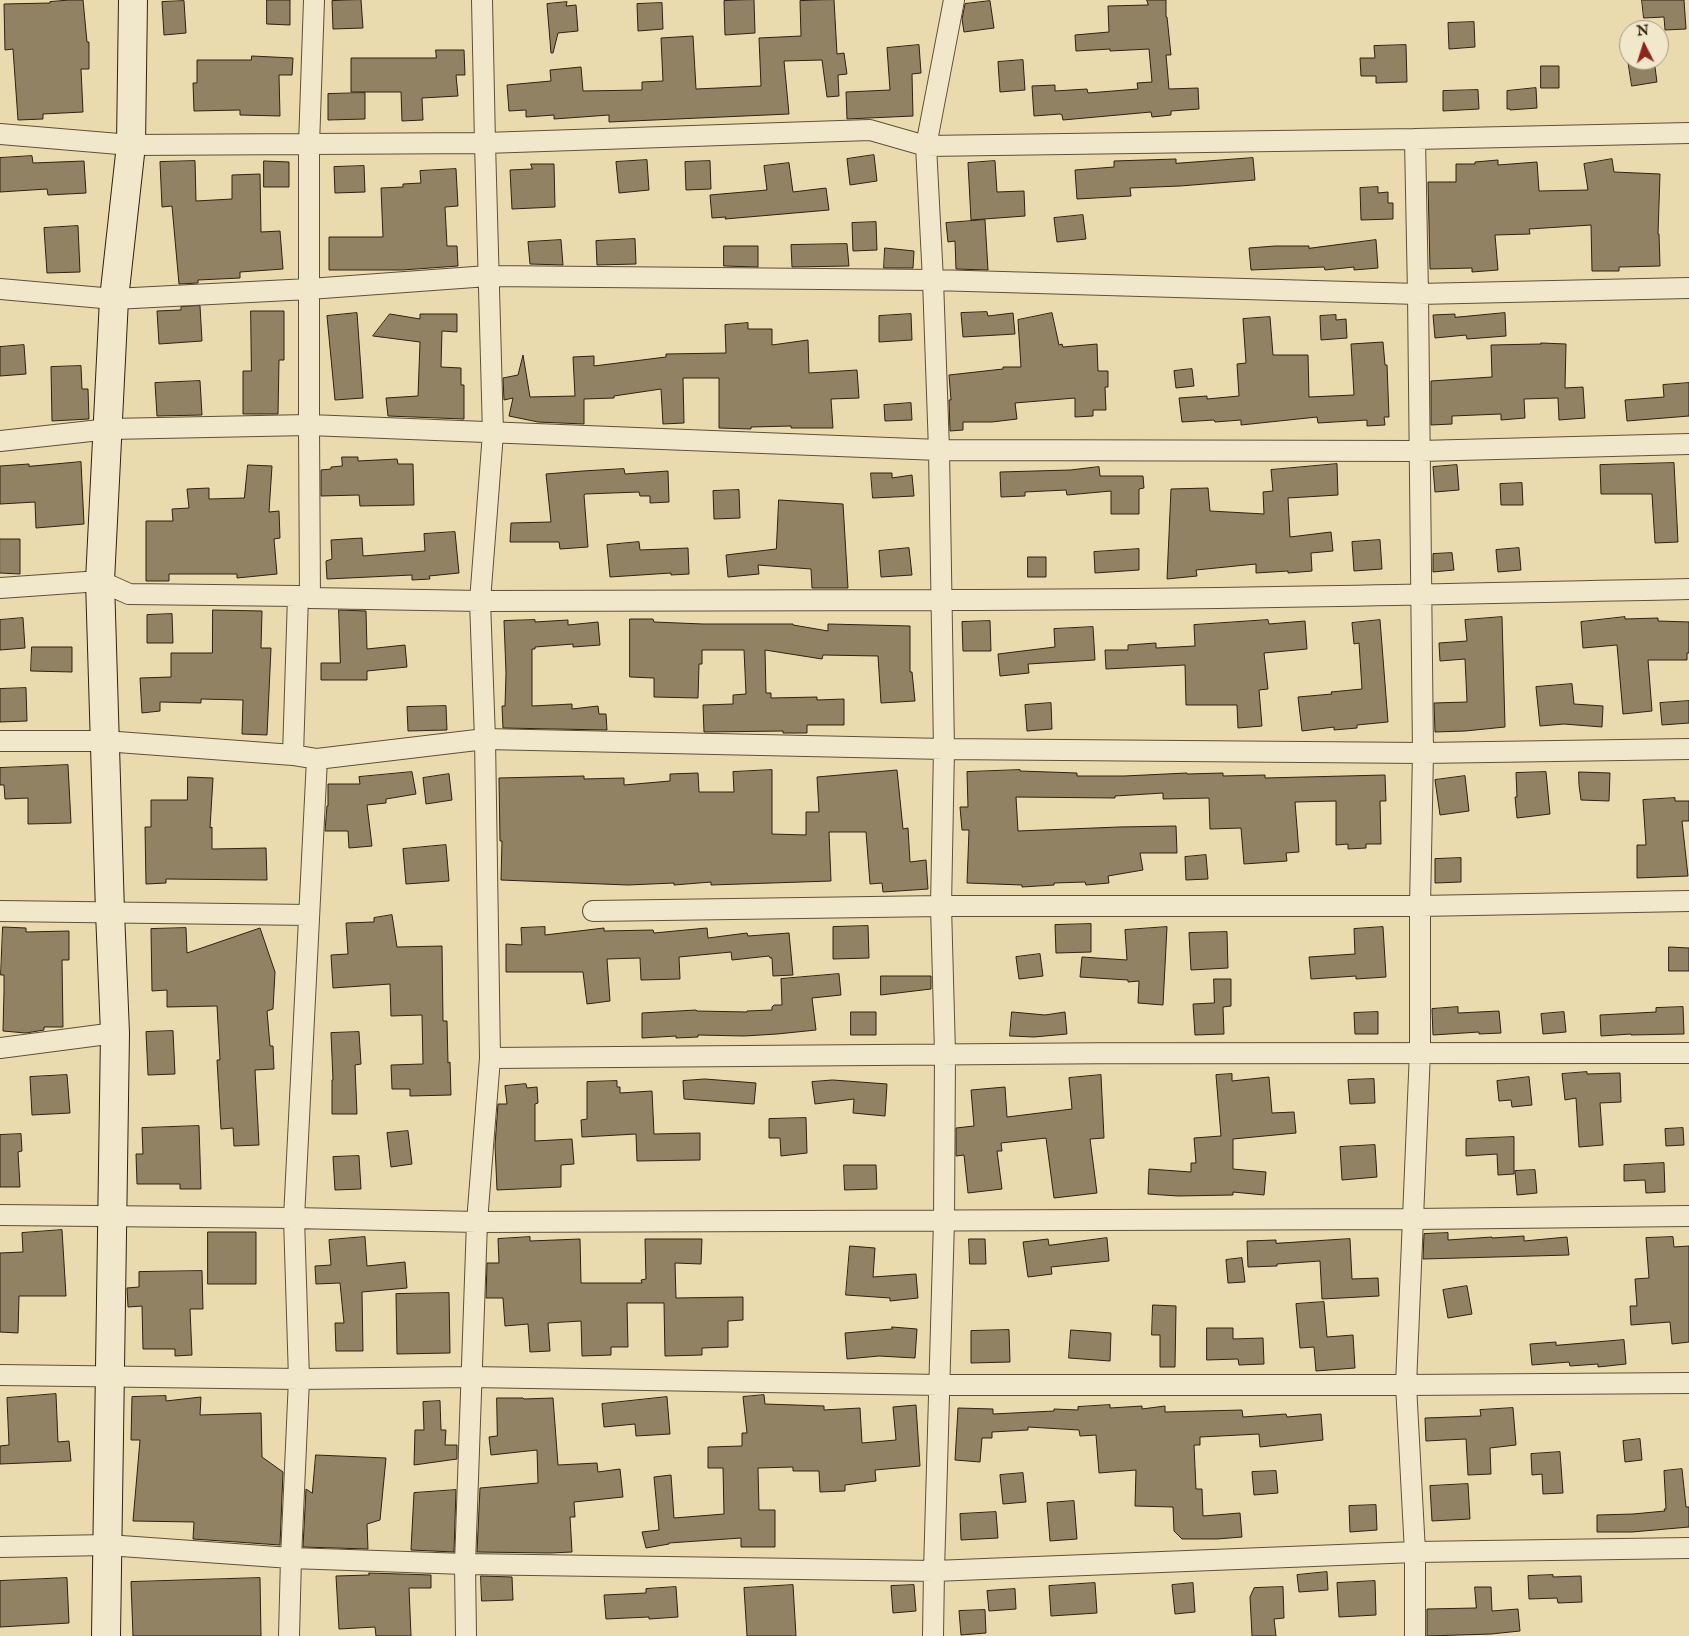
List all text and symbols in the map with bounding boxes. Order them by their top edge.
north arrow [1619,20,1669,70]
text: N [1636,22,1650,41]

